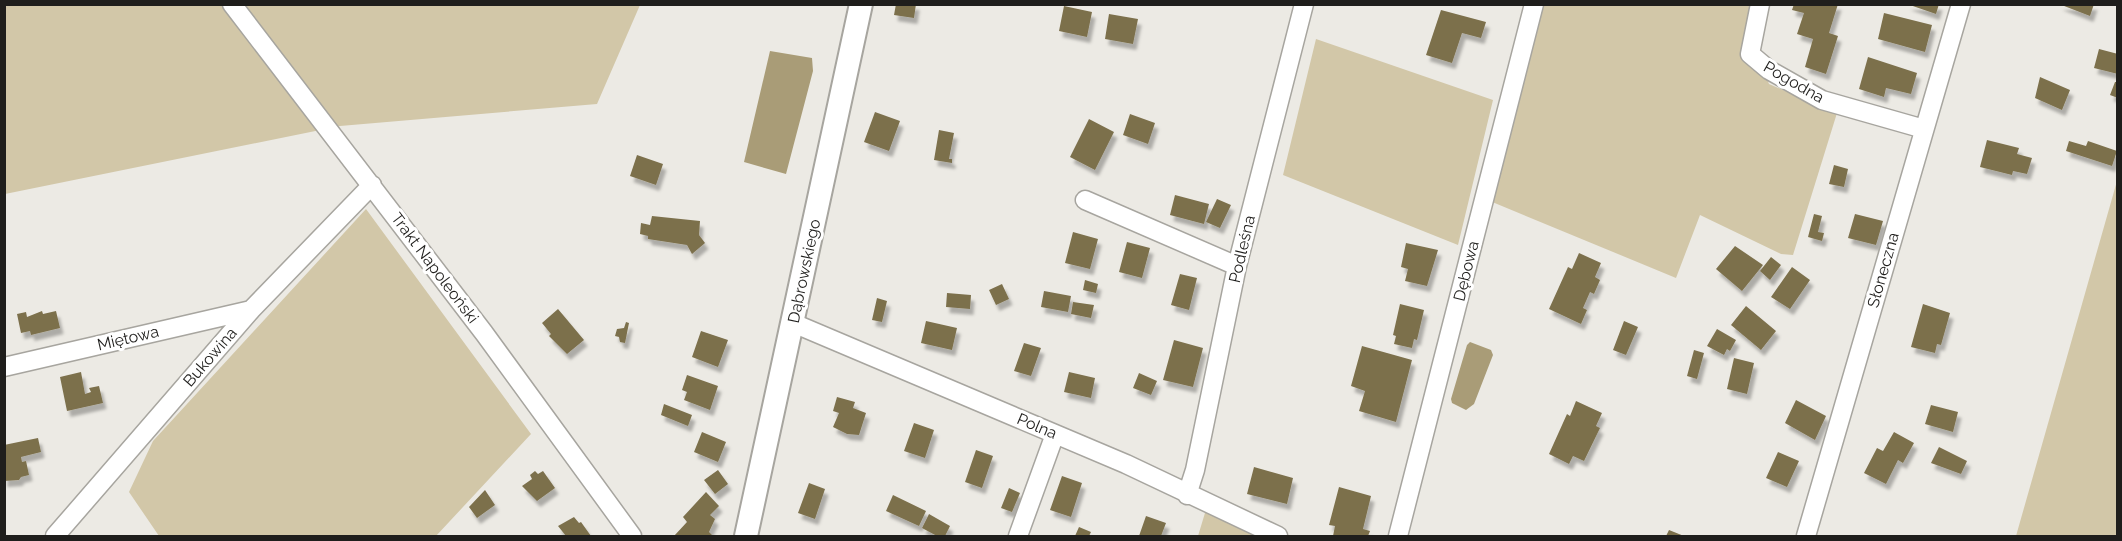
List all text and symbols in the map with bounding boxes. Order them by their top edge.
street label: Pogodna [1760,57,1828,107]
street label: Trakt Napoleoński [387,209,483,327]
street label: Podleśna [1225,213,1259,285]
street label: Dąbrowskiego [784,217,824,325]
street label: Słoneczna [1863,230,1903,310]
street label: Dębowa [1449,239,1483,303]
street label: Miętowa [95,322,161,354]
street label: Bukowina [179,324,241,390]
street label: Polna [1014,409,1060,443]

